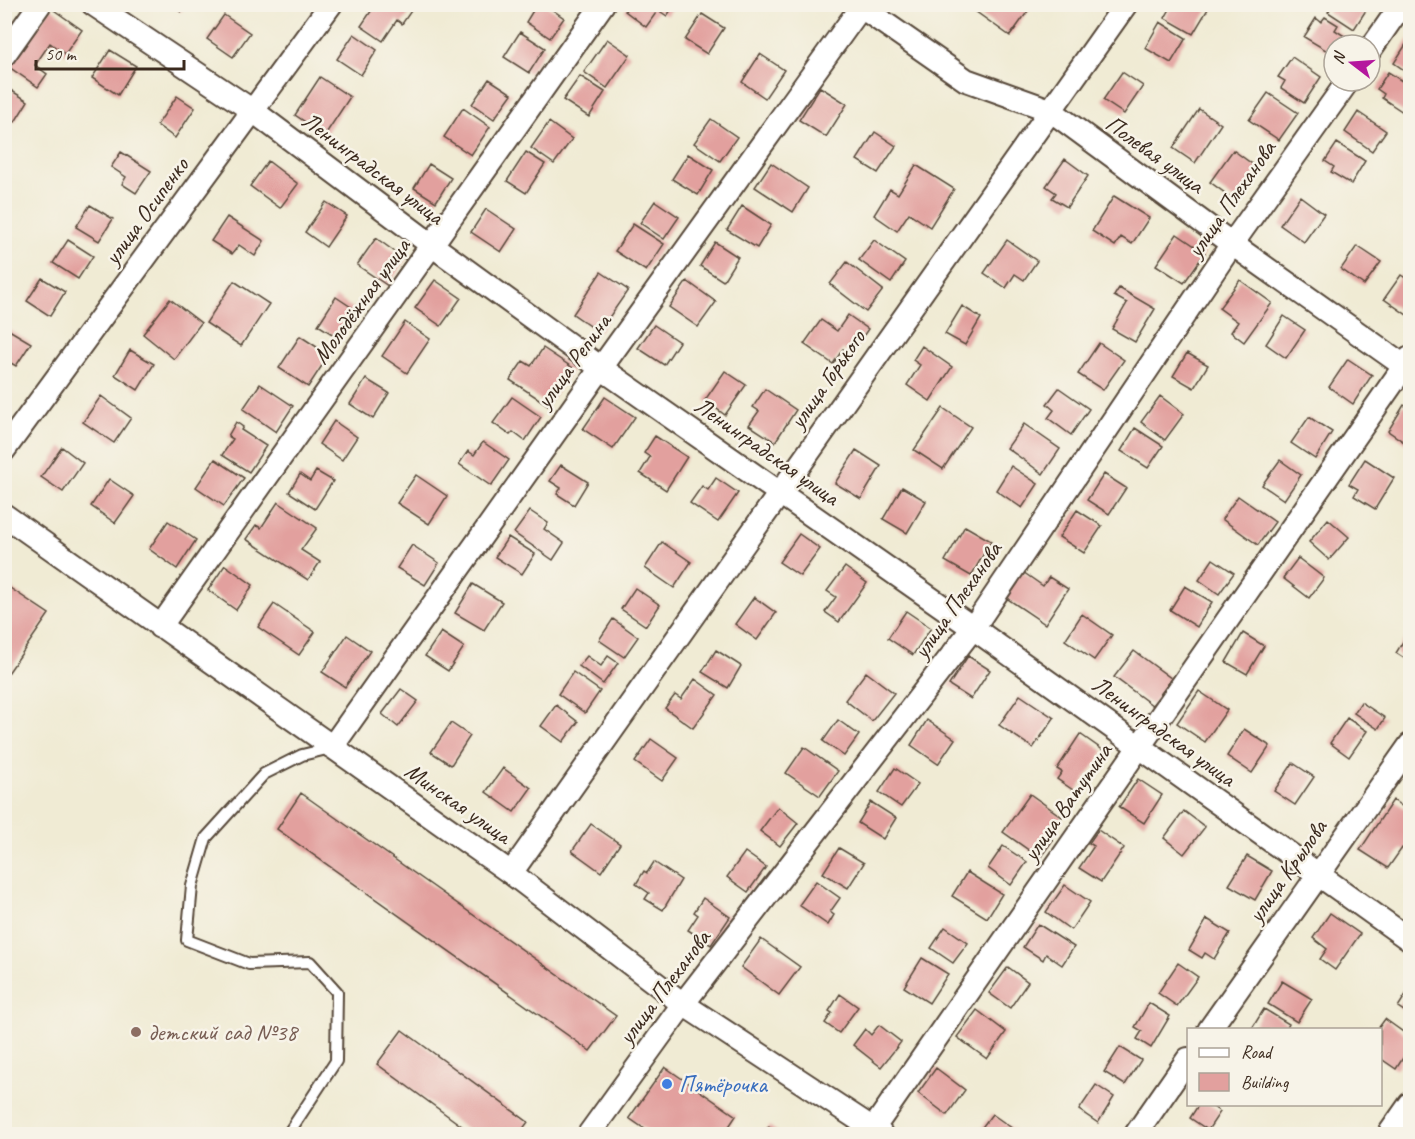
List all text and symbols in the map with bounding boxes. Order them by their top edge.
scale bar [36,33,184,71]
north arrow [1322,33,1382,93]
text: 50 m [45,43,78,65]
text: N [1328,48,1351,67]
street label: Ленинградская улица [296,105,451,232]
street label: Полевая улица [1100,108,1212,201]
street label: улица Плеханова [1179,134,1283,265]
street label: улица Осипенко [96,150,196,272]
street label: Молодёжная улица [305,231,417,370]
street label: улица Репина [527,306,619,416]
street label: улица Горького [781,323,873,436]
street label: Ленинградская улица [689,390,846,513]
street label: улица Плеханова [905,535,1009,666]
street label: Ленинградская улица [1086,669,1243,794]
street label: улица Ватутина [1014,736,1119,868]
street label: Минская улица [399,756,519,852]
street label: улица Крылова [1239,813,1334,930]
street label: улица Плеханова [610,923,718,1052]
place label: детский сад №38 [148,1017,299,1047]
marker: детский сад №38 [129,1025,143,1039]
legend [1187,1028,1382,1106]
text: Road [1241,1041,1274,1063]
place label: Пятёрочка [679,1069,768,1099]
text: Building [1241,1071,1290,1093]
marker: Пятёрочка [660,1077,674,1091]

